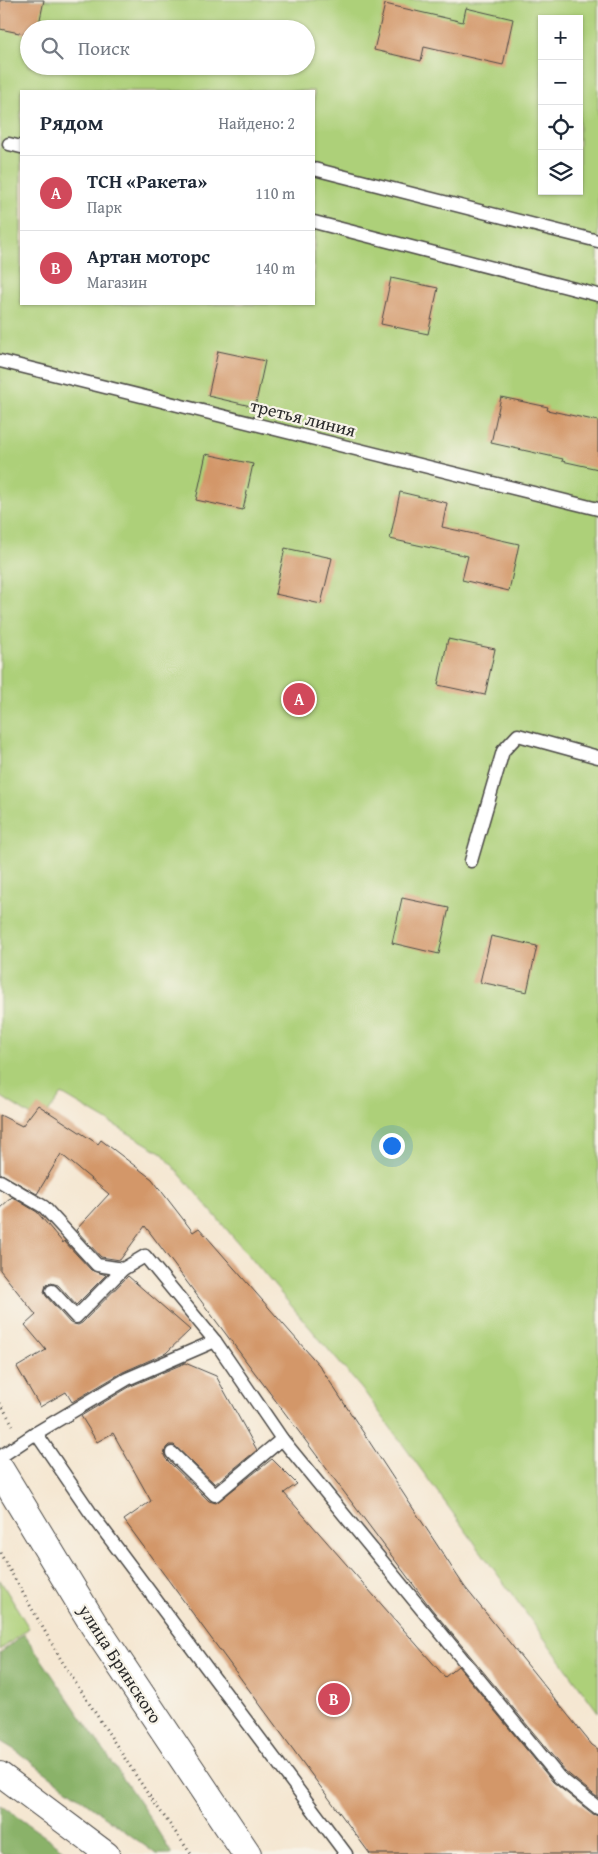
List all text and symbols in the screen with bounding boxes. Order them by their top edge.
map controls [538,15,583,195]
button: + [538,15,583,60]
search box [20,20,315,75]
icon: search [38,34,66,62]
text: Поиск [78,34,130,62]
button: − [538,60,583,105]
button: locate [538,105,583,150]
text: Рядом [40,107,103,138]
text: Найдено: 2 [218,111,295,135]
button: layers [538,150,583,195]
text: ТСН «Ракета» [87,167,207,195]
text: A [51,181,61,205]
text: 110 m [255,181,295,205]
text: Парк [87,195,122,219]
text: Артан моторс [87,242,210,270]
text: B [51,256,61,280]
text: 140 m [255,256,295,280]
text: Магазин [87,270,147,294]
street label: третья линия [247,391,359,444]
pin: A [283,680,315,718]
your location [379,1133,405,1159]
street label: улица Бринского [71,1598,169,1729]
pin: B [318,1680,350,1718]

